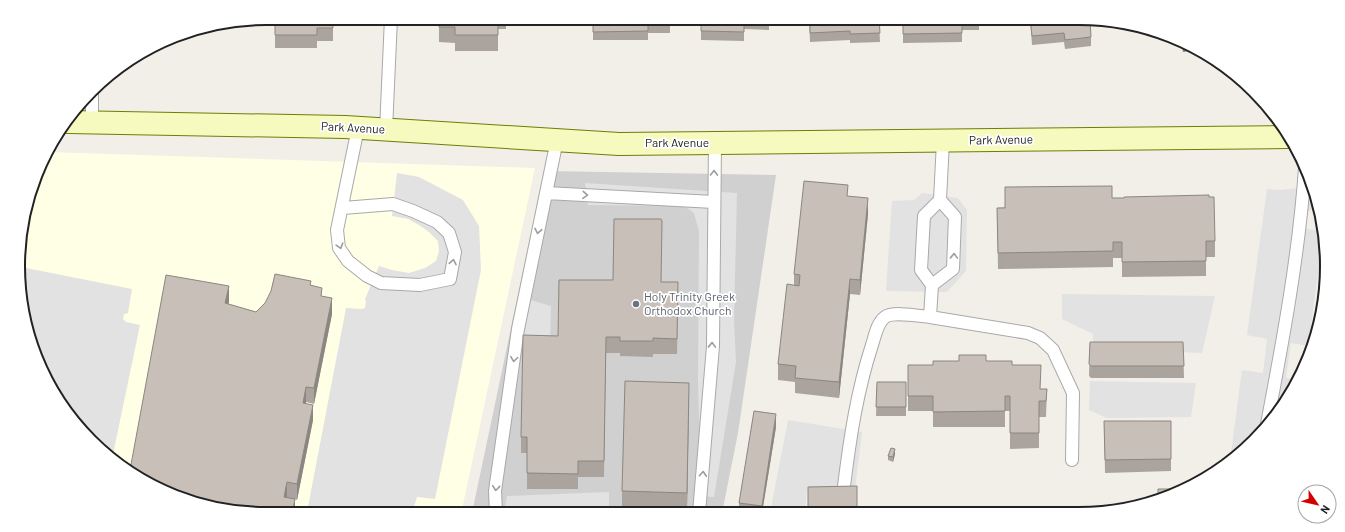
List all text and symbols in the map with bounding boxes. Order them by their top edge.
street label: Park Avenue [321,118,385,136]
street label: Park Avenue [969,131,1033,147]
street label: Park Avenue [645,135,709,149]
one-way arrow [710,170,718,176]
one-way arrow [582,191,588,199]
one-way arrow [535,228,543,234]
one-way arrow [335,242,344,249]
one-way arrow [949,253,958,259]
one-way arrow [449,259,457,266]
place label: Holy Trinity Greek Orthodox Church [644,289,735,317]
marker: Holy Trinity Greek Orthodox Church [631,299,641,309]
one-way arrow [708,341,717,348]
one-way arrow [510,356,519,362]
one-way arrow [698,471,707,477]
one-way arrow [492,484,501,491]
north arrow [1297,484,1337,524]
text: N [1318,503,1333,517]

